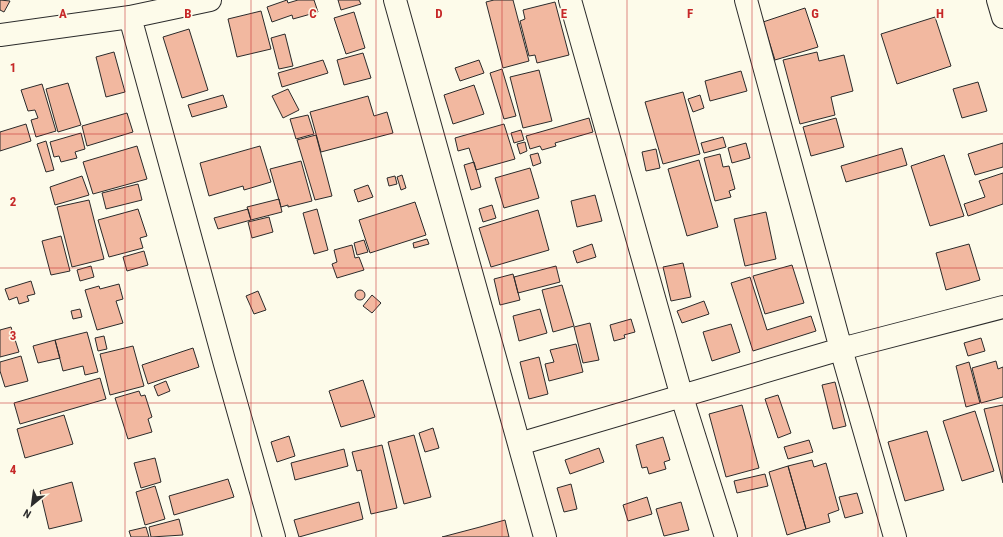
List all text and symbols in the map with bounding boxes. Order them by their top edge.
text: A [59,6,67,21]
text: B [184,6,192,21]
text: C [309,6,317,21]
text: D [435,6,443,21]
text: E [561,6,568,21]
text: F [687,6,693,21]
text: G [811,6,819,21]
text: H [936,6,944,21]
text: 1 [10,60,16,75]
text: 2 [10,194,17,209]
text: 3 [10,328,16,343]
text: 4 [10,462,17,477]
north arrow [12,485,52,525]
text: N [21,506,33,521]

